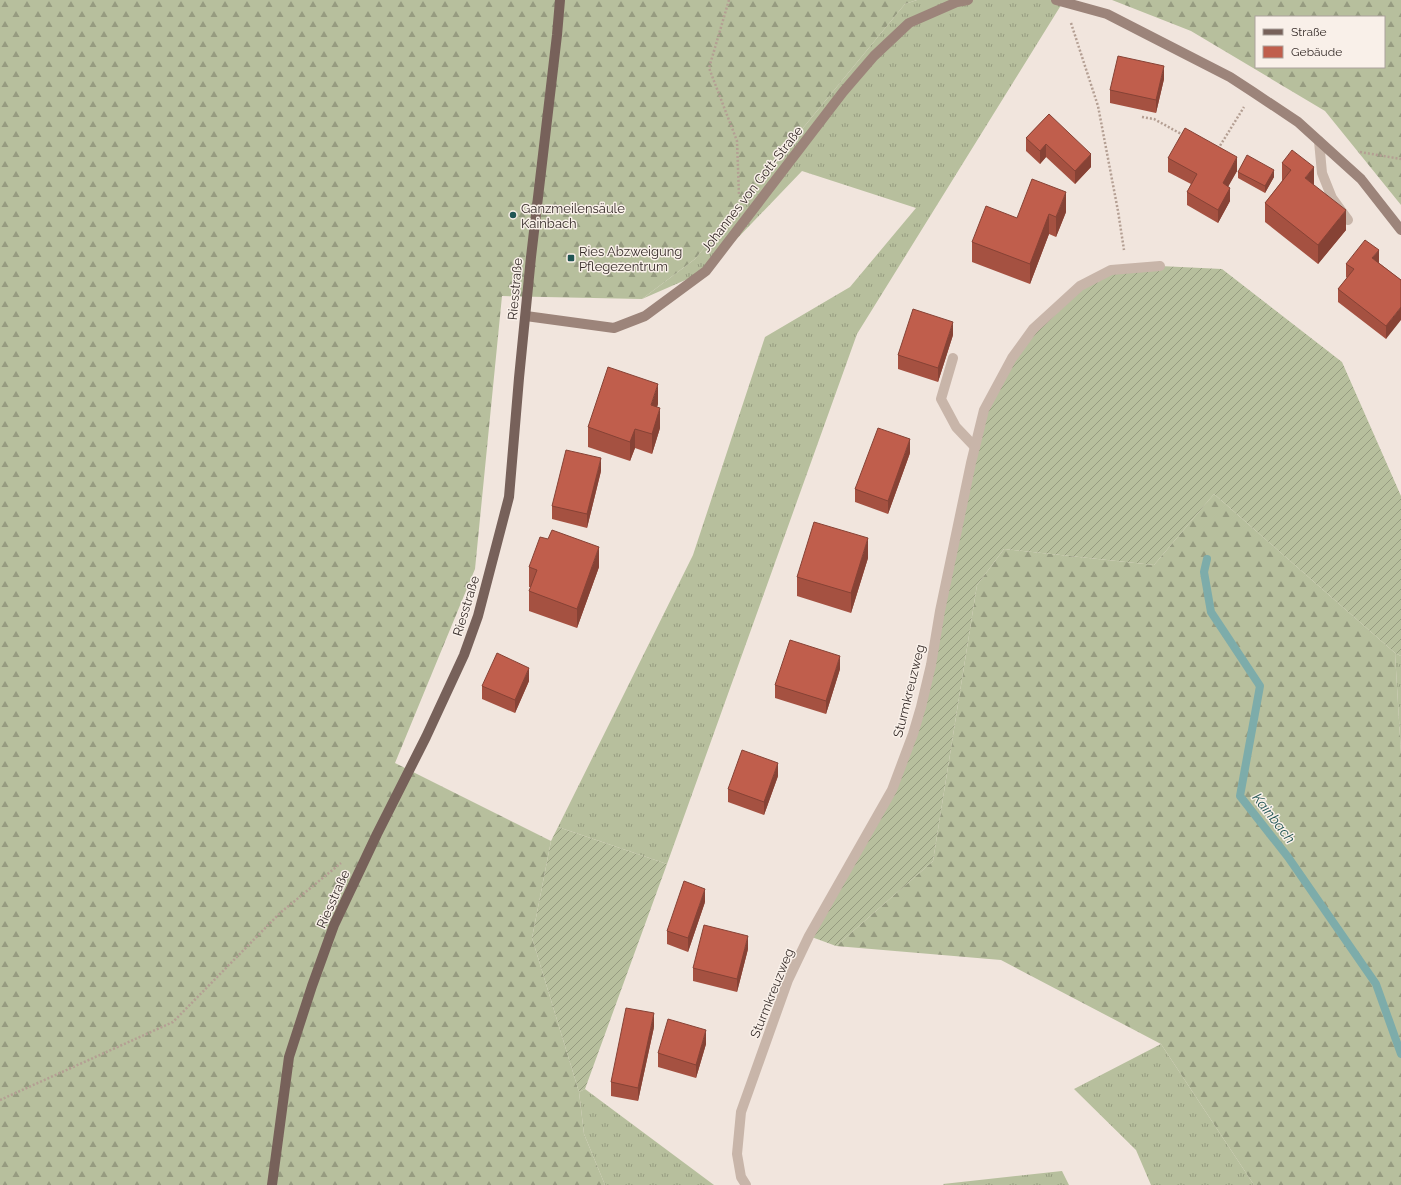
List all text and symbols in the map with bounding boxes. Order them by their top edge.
legend [1255,16,1385,68]
text: Straße [1291,25,1327,39]
text: Gebäude [1291,45,1342,59]
street label: Johannes von Gott-Straße [698,123,806,255]
place label: Ganzmeilensäule Kainbach [521,201,625,231]
marker: Ganzmeilensäule Kainbach [508,210,518,220]
place label: Ries Abzweigung Pflegezentrum [579,244,682,274]
marker: Ries Abzweigung Pflegezentrum [566,253,576,263]
street label: Riesstraße [505,257,525,321]
street label: Riesstraße [450,574,482,638]
street label: Sturmkreuzweg [890,643,928,739]
water label: Kainbach [1249,790,1299,846]
street label: Riesstraße [313,867,353,930]
street label: Sturmkreuzweg [747,946,797,1040]

